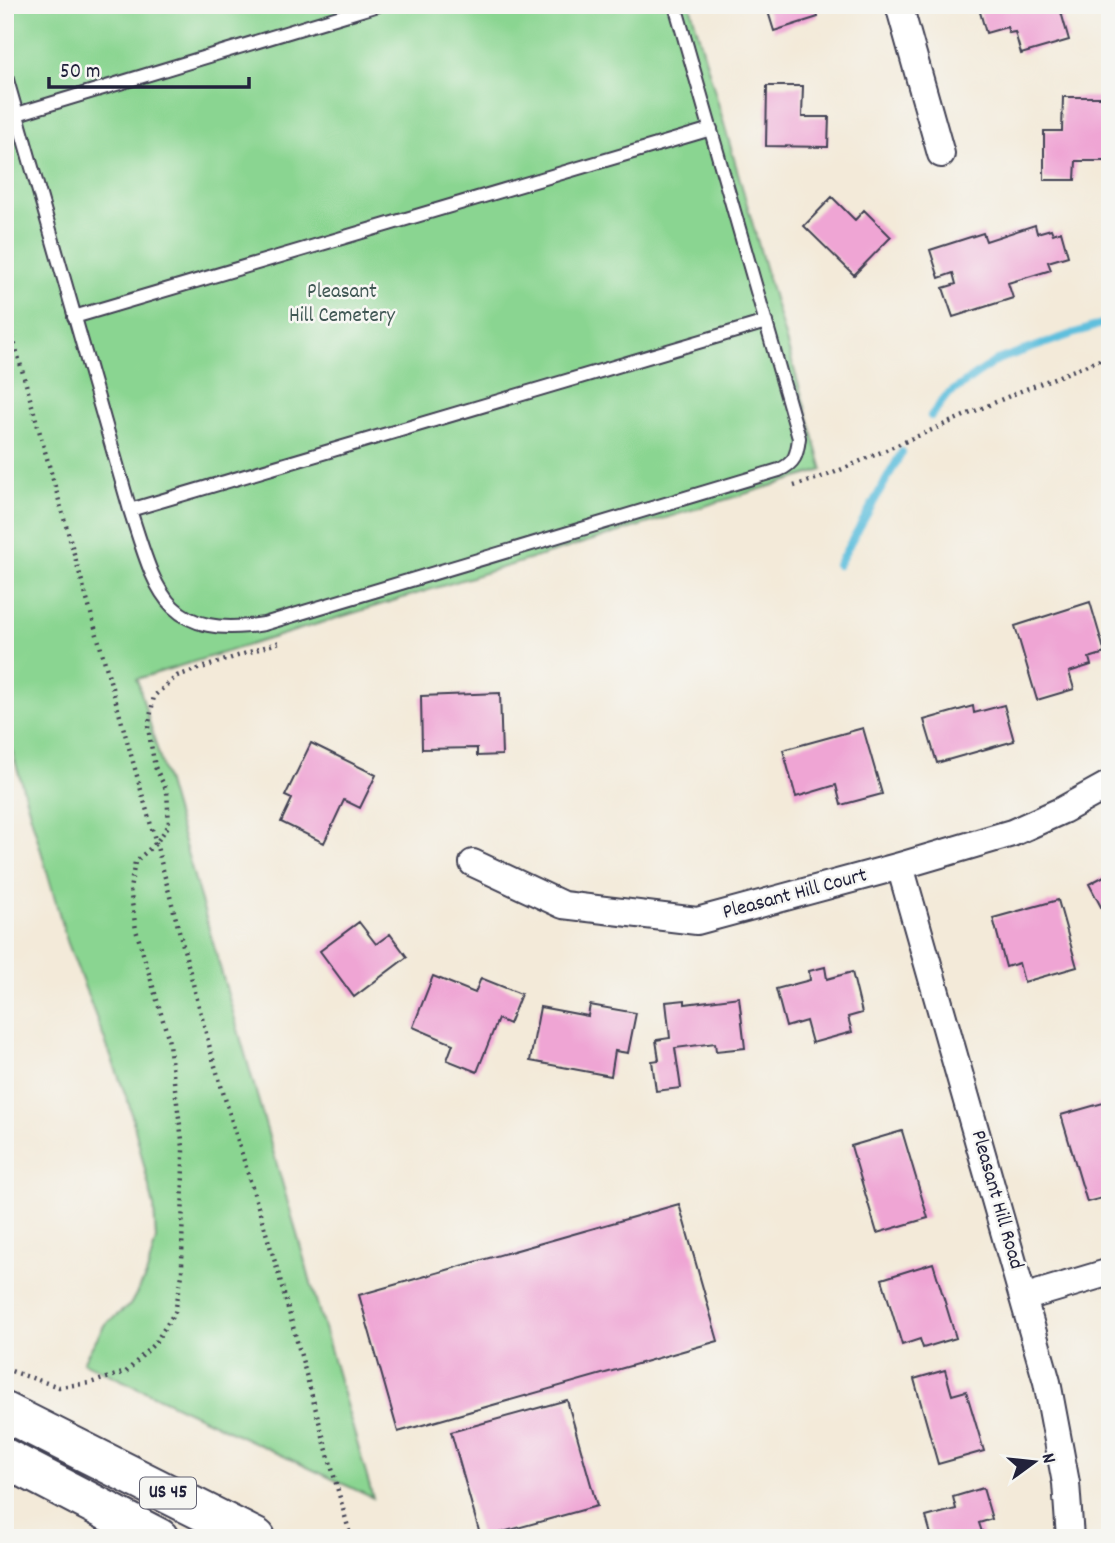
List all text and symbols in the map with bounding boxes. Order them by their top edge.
scale bar [49,46,248,90]
text: 50 m [60,58,100,88]
park label: Pleasant Hill Cemetery [289,278,395,332]
street label: Pleasant Hill Court [720,861,871,929]
street label: Pleasant Hill Road [962,1127,1030,1273]
north arrow [1000,1428,1070,1498]
text: N [1033,1450,1061,1467]
road number: US 45 [140,1478,196,1508]

